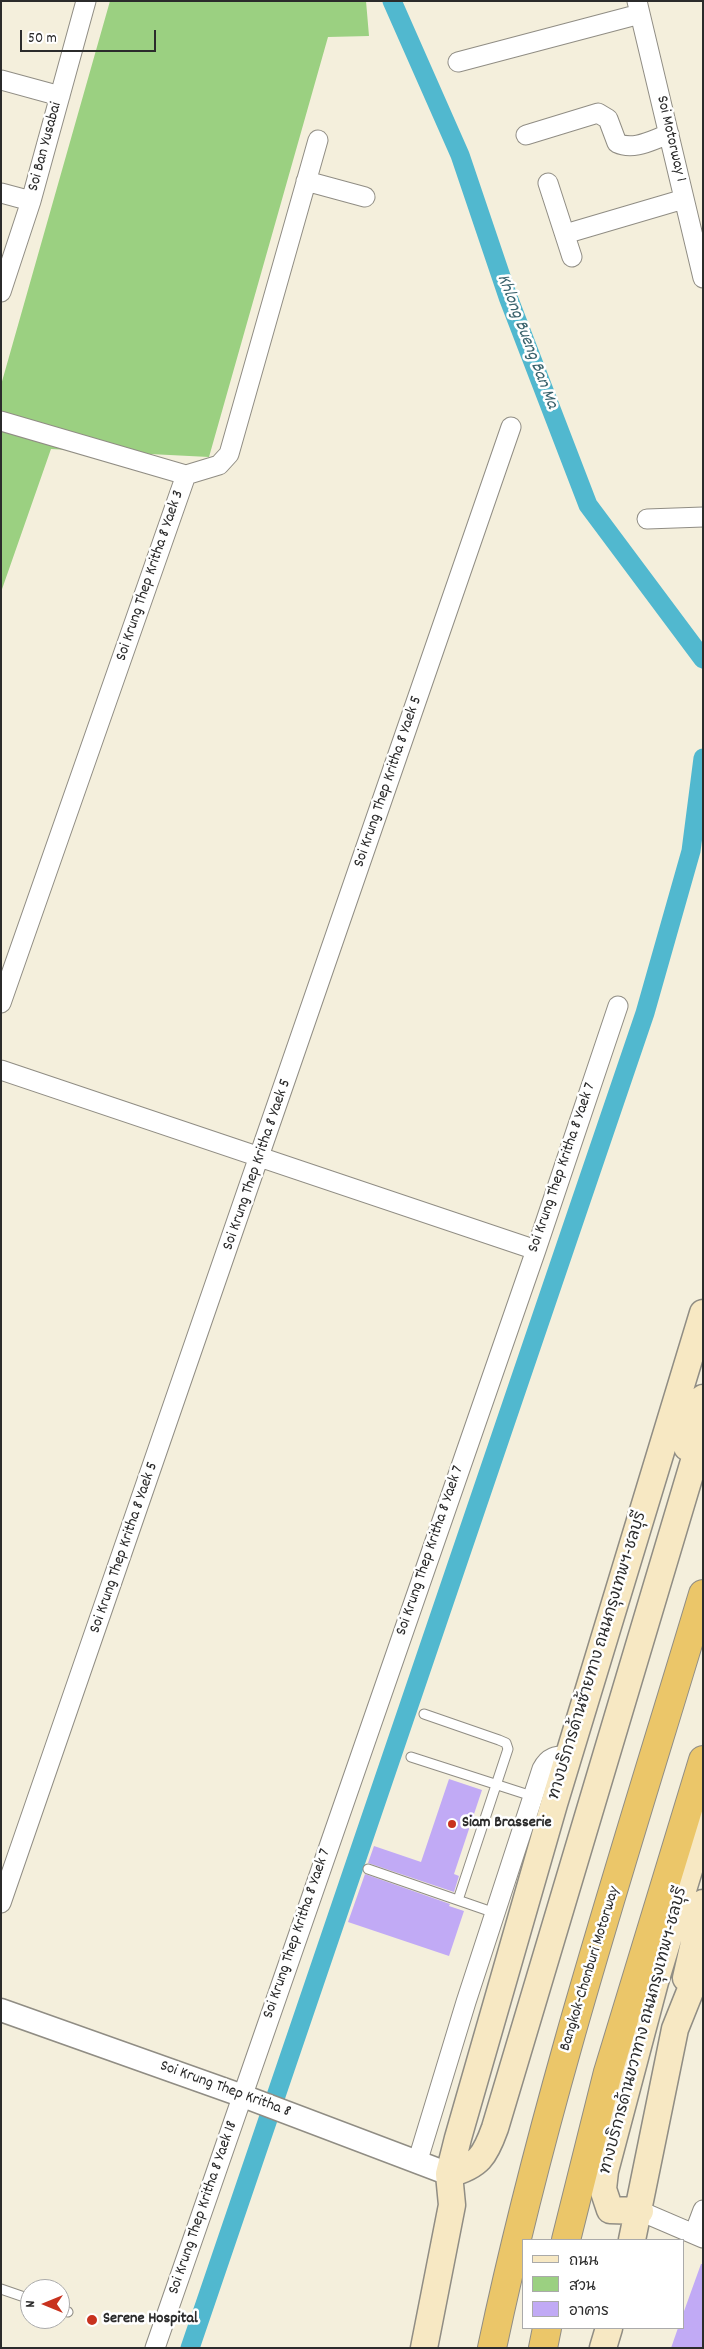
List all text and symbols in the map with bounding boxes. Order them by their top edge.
scale bar [22,20,159,52]
text: 50 m [28,28,57,50]
street label: Soi Motorway 1 [651,94,689,184]
street label: Soi Ban Yusabai [25,100,67,194]
water label: Khlong Bueng Ban Ma [490,272,562,412]
street label: Soi Krung Thep Kritha 8 Yaek 3 [113,488,189,664]
street label: Soi Krung Thep Kritha 8 Yaek 5 [351,694,427,870]
street label: Soi Krung Thep Kritha 8 Yaek 5 [220,1077,296,1253]
street label: Soi Krung Thep Kritha 8 Yaek 7 [525,1081,601,1255]
street label: Soi Krung Thep Kritha 8 Yaek 5 [87,1460,163,1636]
street label: Soi Krung Thep Kritha 8 Yaek 7 [393,1464,469,1638]
street label: ทางบริการด้านซ้ายทาง ถนนกรุงเทพฯ-ชลบุรี [546,1510,652,1802]
place label: Siam Brasserie [462,1814,552,1834]
marker: Siam Brasserie [446,1818,458,1830]
street label: Soi Krung Thep Kritha 8 Yaek 7 [260,1847,336,2021]
street label: Bangkok-Chonburi Motorway [557,1884,625,2054]
street label: ทางบริการด้านขวาทาง ถนนกรุงเทพฯ-ชลบุรี [597,1885,693,2177]
street label: Soi Krung Thep Kritha 8 [157,2057,293,2123]
street label: Soi Krung Thep Kritha 8 Yaek 18 [165,2119,243,2297]
legend [522,2239,684,2329]
text: ถนน [569,2251,598,2273]
text: สวน [569,2276,596,2298]
north arrow [20,2279,70,2329]
text: N [21,2301,41,2307]
text: อาคาร [569,2301,609,2323]
place label: Serene Hospital [103,2310,198,2330]
marker: Serene Hospital [85,2313,99,2327]

